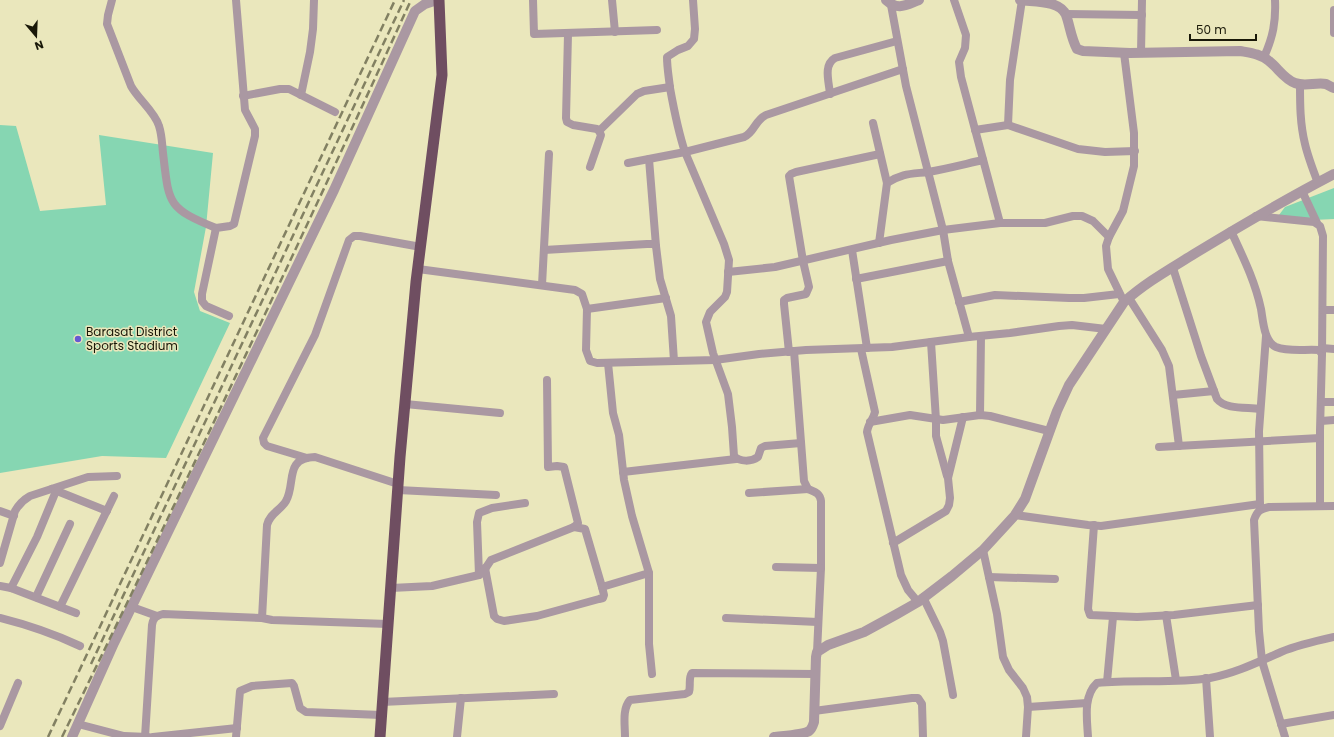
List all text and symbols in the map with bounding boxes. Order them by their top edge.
north arrow [16,16,56,56]
scale bar [1190,16,1256,42]
text: 50 m [1196,21,1227,38]
text: N [33,37,46,54]
place label: Barasat District Sports Stadium [86,323,178,354]
marker: Barasat District Sports Stadium [73,334,83,344]

